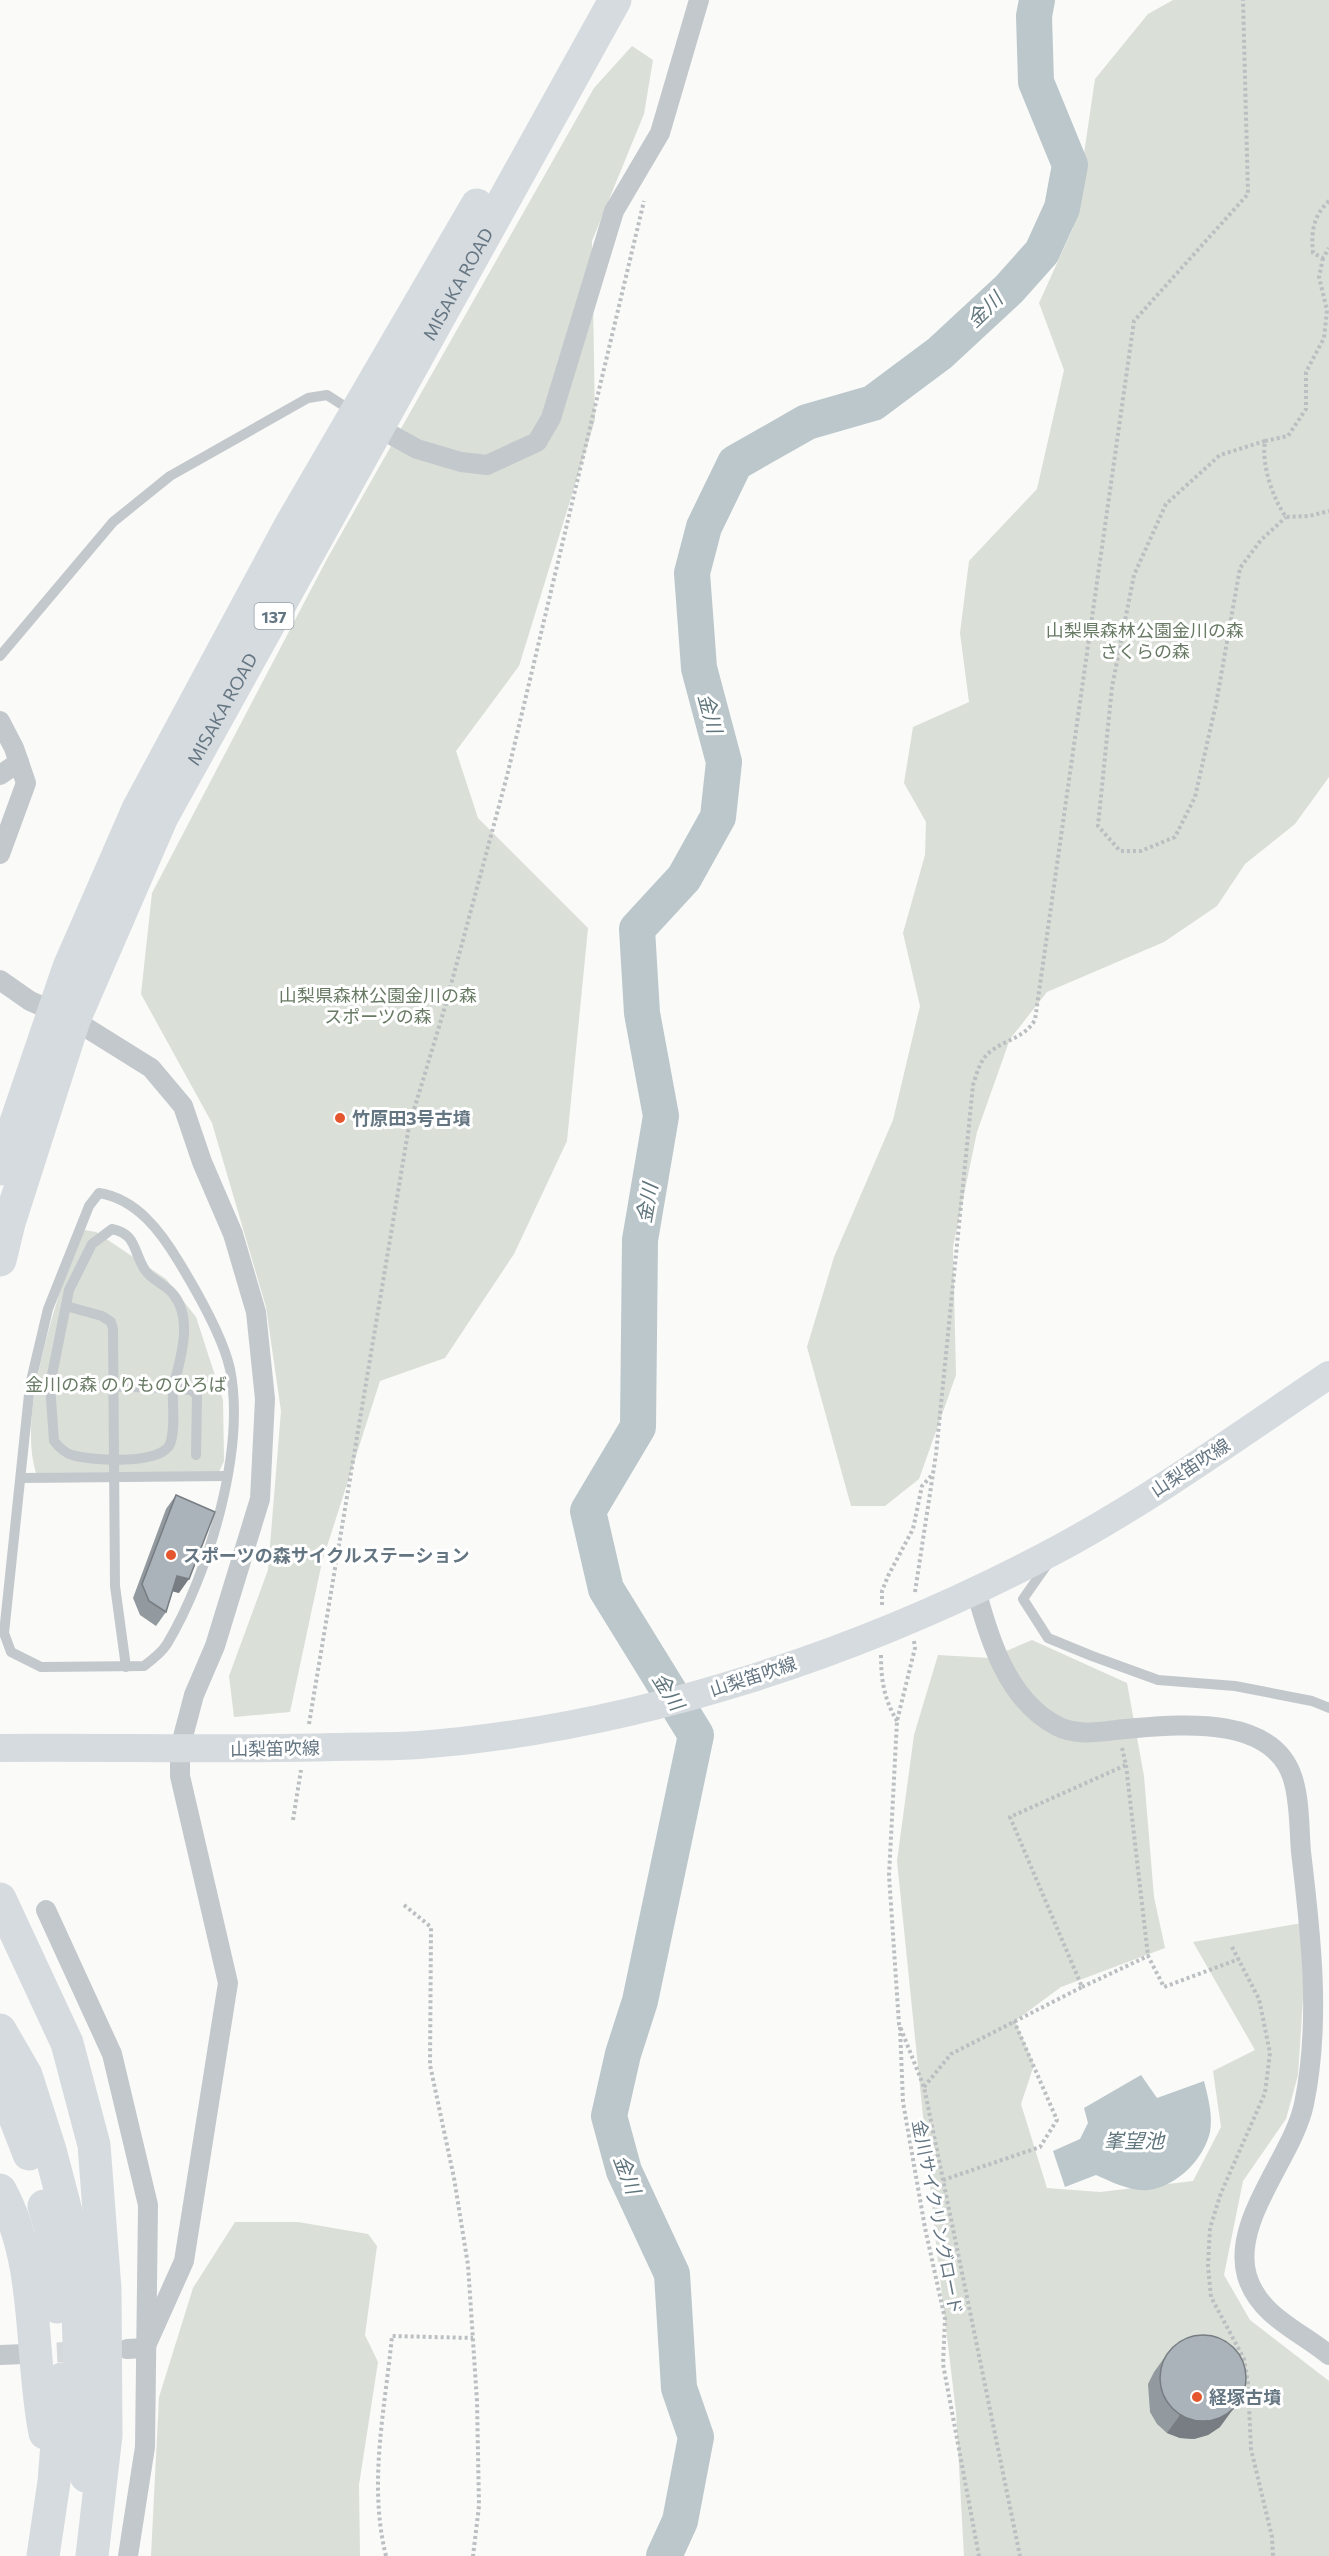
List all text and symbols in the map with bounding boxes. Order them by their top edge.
street label: MISAKA ROAD [418,224,497,344]
water label: 金川 [961,285,1008,332]
road number: 137 [254,603,294,629]
park label: 山梨県森林公園金川の森 さくらの森 [1046,619,1244,662]
street label: MISAKA ROAD [182,649,262,769]
water label: 金川 [694,691,728,737]
park label: 山梨県森林公園金川の森 スポーツの森 [279,984,477,1027]
place label: 竹原田3号古墳 [352,1107,471,1129]
marker: 竹原田3号古墳 [333,1111,347,1125]
water label: 金川 [631,1179,662,1225]
park label: 金川の森 のりものひろば [25,1373,227,1395]
street label: 山梨笛吹線 [1146,1433,1234,1501]
place label: スポーツの森サイクルステーション [183,1544,469,1566]
marker: スポーツの森サイクルステーション [164,1548,178,1562]
street label: 山梨笛吹線 [707,1652,799,1700]
water label: 金川 [648,1668,691,1716]
street label: 山梨笛吹線 [230,1736,320,1760]
street label: 金川サイクリングロード [908,2118,968,2316]
water label: 峯望池 [1104,2128,1166,2152]
water label: 金川 [610,2151,647,2199]
place label: 経塚古墳 [1209,2386,1281,2408]
marker: 経塚古墳 [1190,2390,1204,2404]

